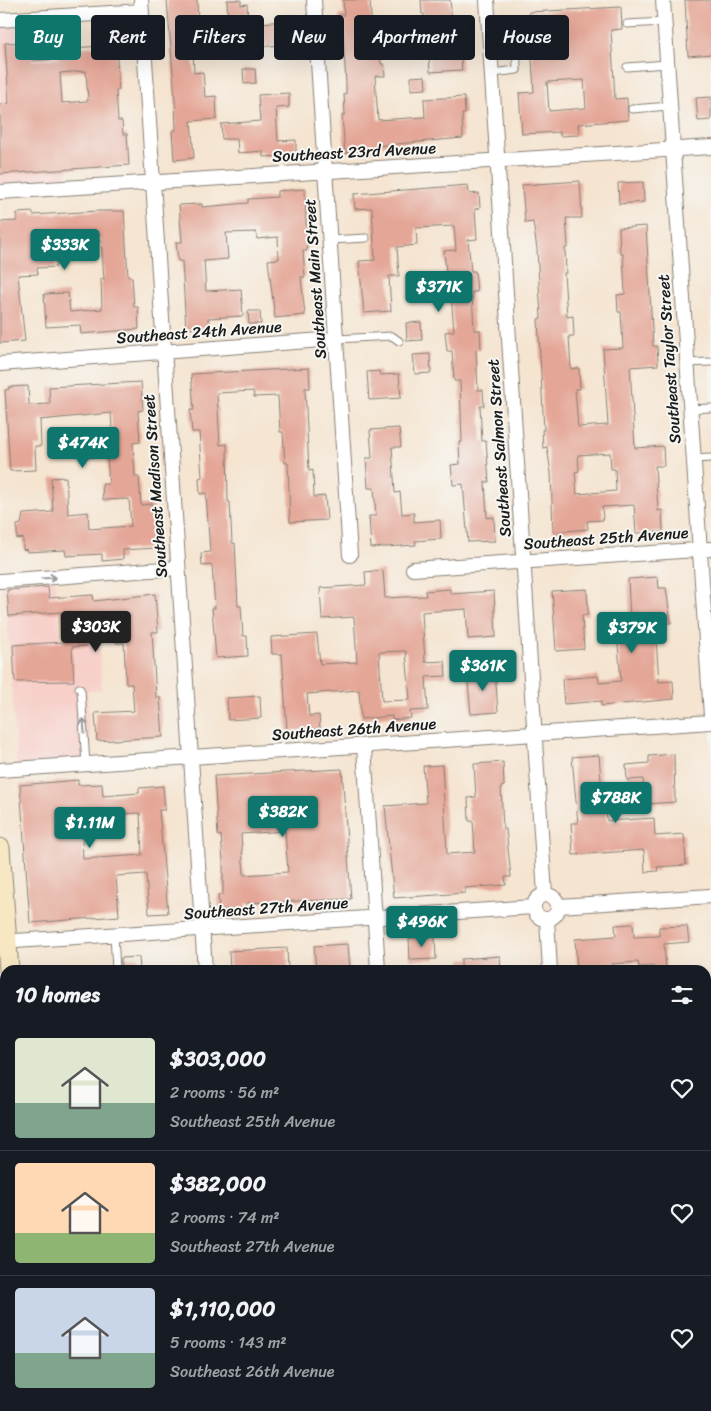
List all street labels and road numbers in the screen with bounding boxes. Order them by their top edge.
street label: Southeast 23rd Avenue [271,133,437,171]
street label: Southeast Main Street [295,198,335,360]
street label: Southeast Taylor Street [649,273,689,445]
street label: Southeast 24th Avenue [115,312,283,352]
street label: Southeast Salmon Street [478,358,520,538]
street label: Southeast Madison Street [134,393,176,579]
street label: Southeast 25th Avenue [523,518,690,558]
street label: Southeast 26th Avenue [271,709,437,749]
street label: Southeast 27th Avenue [183,888,349,928]

